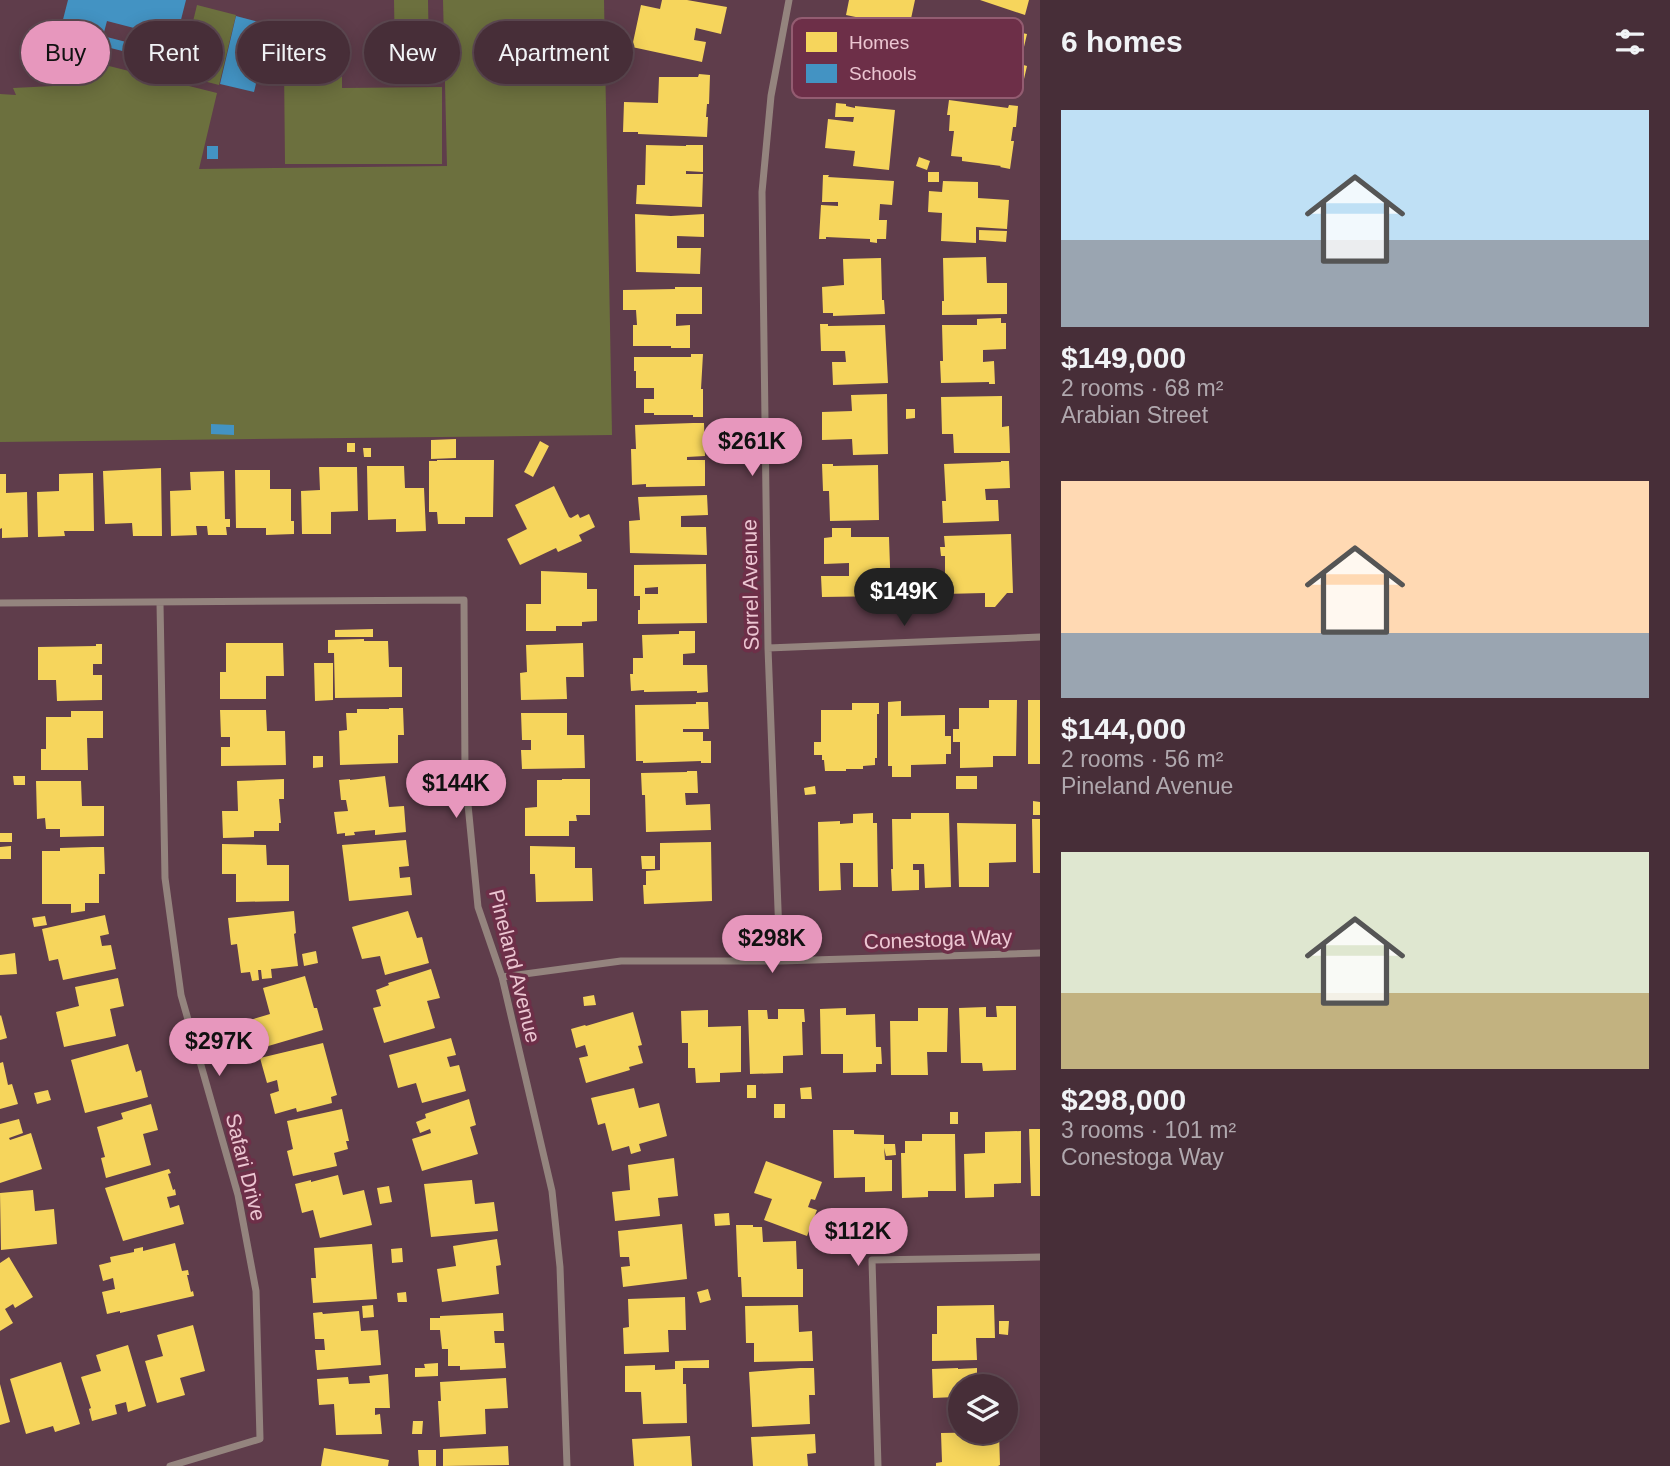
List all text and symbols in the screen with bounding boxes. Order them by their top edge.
legend [792,18,1023,98]
chip: Buy [21,21,110,84]
chip: Rent [124,21,223,84]
chip: Filters [237,21,350,84]
chip: New [364,21,460,84]
chip: Apartment [474,21,633,84]
icon: filters [1611,23,1649,61]
text: 6 homes [1061,25,1183,58]
text: Homes [849,32,909,53]
text: Schools [849,63,917,84]
icon: home [1292,156,1418,282]
text: $149,000 [1061,341,1186,374]
text: 2 rooms · 68 m² [1061,375,1223,401]
text: Arabian Street [1061,402,1208,428]
pin: $261K [703,419,801,478]
text: $261K [718,428,786,454]
street label: Sorrel Avenue [737,519,763,651]
icon: home [1292,527,1418,653]
pin: $149K [855,568,953,628]
text: $149K [870,578,938,604]
text: $144,000 [1061,712,1186,745]
text: 2 rooms · 56 m² [1061,746,1223,772]
pin: $144K [407,760,505,820]
text: $144K [422,770,490,796]
text: Pineland Avenue [1061,773,1233,799]
street label: Pineland Avenue [485,887,545,1045]
icon: home [1292,898,1418,1024]
pin: $298K [723,916,821,975]
text: $298K [738,925,806,951]
street label: Conestoga Way [863,925,1013,953]
pin: $297K [170,1018,268,1078]
text: $297K [185,1028,253,1054]
text: $298,000 [1061,1083,1186,1116]
street label: Safari Drive [222,1111,270,1223]
text: 3 rooms · 101 m² [1061,1117,1236,1143]
text: Conestoga Way [1061,1144,1224,1170]
pin: $112K [809,1208,907,1268]
text: $112K [825,1218,891,1244]
map controls [948,1374,1018,1444]
button: layers [948,1374,1018,1444]

